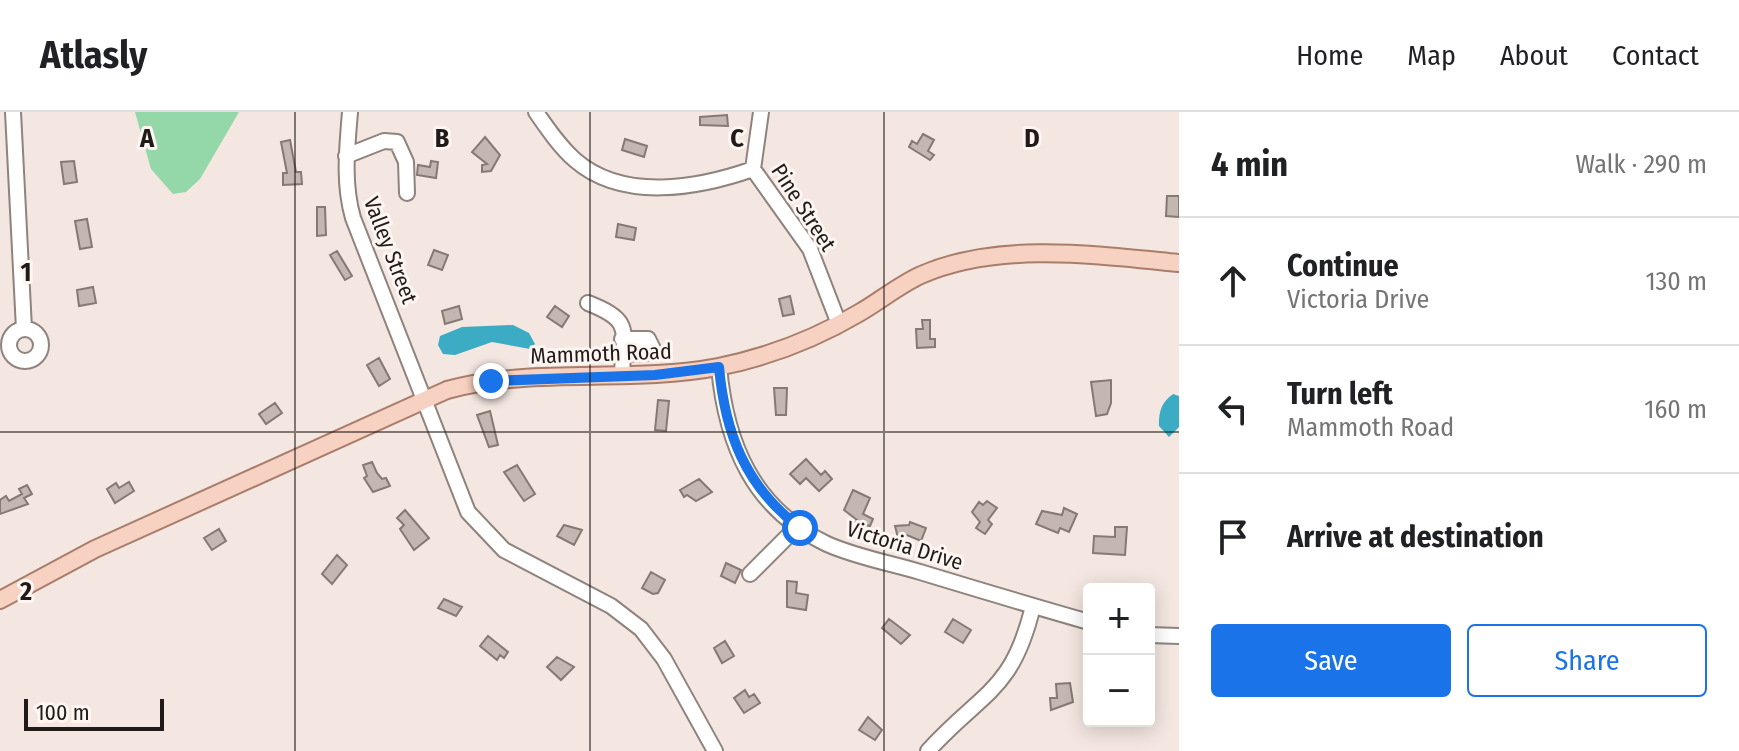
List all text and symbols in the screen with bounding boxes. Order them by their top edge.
text: Atlasly [40,32,147,78]
text: Home [1296,39,1363,72]
text: Map [1407,39,1456,72]
text: About [1500,39,1568,72]
text: Contact [1612,39,1699,72]
text: A [139,123,155,154]
text: B [435,123,450,154]
text: C [730,123,744,154]
text: D [1024,123,1040,154]
text: 4 min [1211,144,1288,185]
text: Walk · 290 m [1576,149,1707,180]
street label: Pine Street [765,158,842,257]
street label: Valley Street [358,193,424,308]
text: Continue [1287,248,1399,284]
text: 1 [21,257,32,288]
icon: ahead [1211,259,1255,303]
text: 130 m [1645,266,1707,297]
text: Victoria Drive [1287,284,1429,315]
street label: Mammoth Road [530,338,672,369]
route end [473,363,509,399]
text: Turn left [1287,376,1393,412]
icon: left [1211,387,1255,431]
text: 160 m [1644,394,1707,425]
text: Mammoth Road [1287,412,1454,443]
route start [782,510,818,546]
street label: Victoria Drive [843,515,966,576]
icon: arrive [1211,515,1255,559]
text: Arrive at destination [1287,519,1544,555]
text: 2 [19,576,32,607]
map controls [1083,583,1155,727]
button: + [1083,583,1155,655]
button: Save [1211,624,1451,697]
button: Share [1467,624,1707,697]
button: − [1083,655,1155,727]
scale bar [24,695,164,731]
text: 100 m [36,699,90,726]

